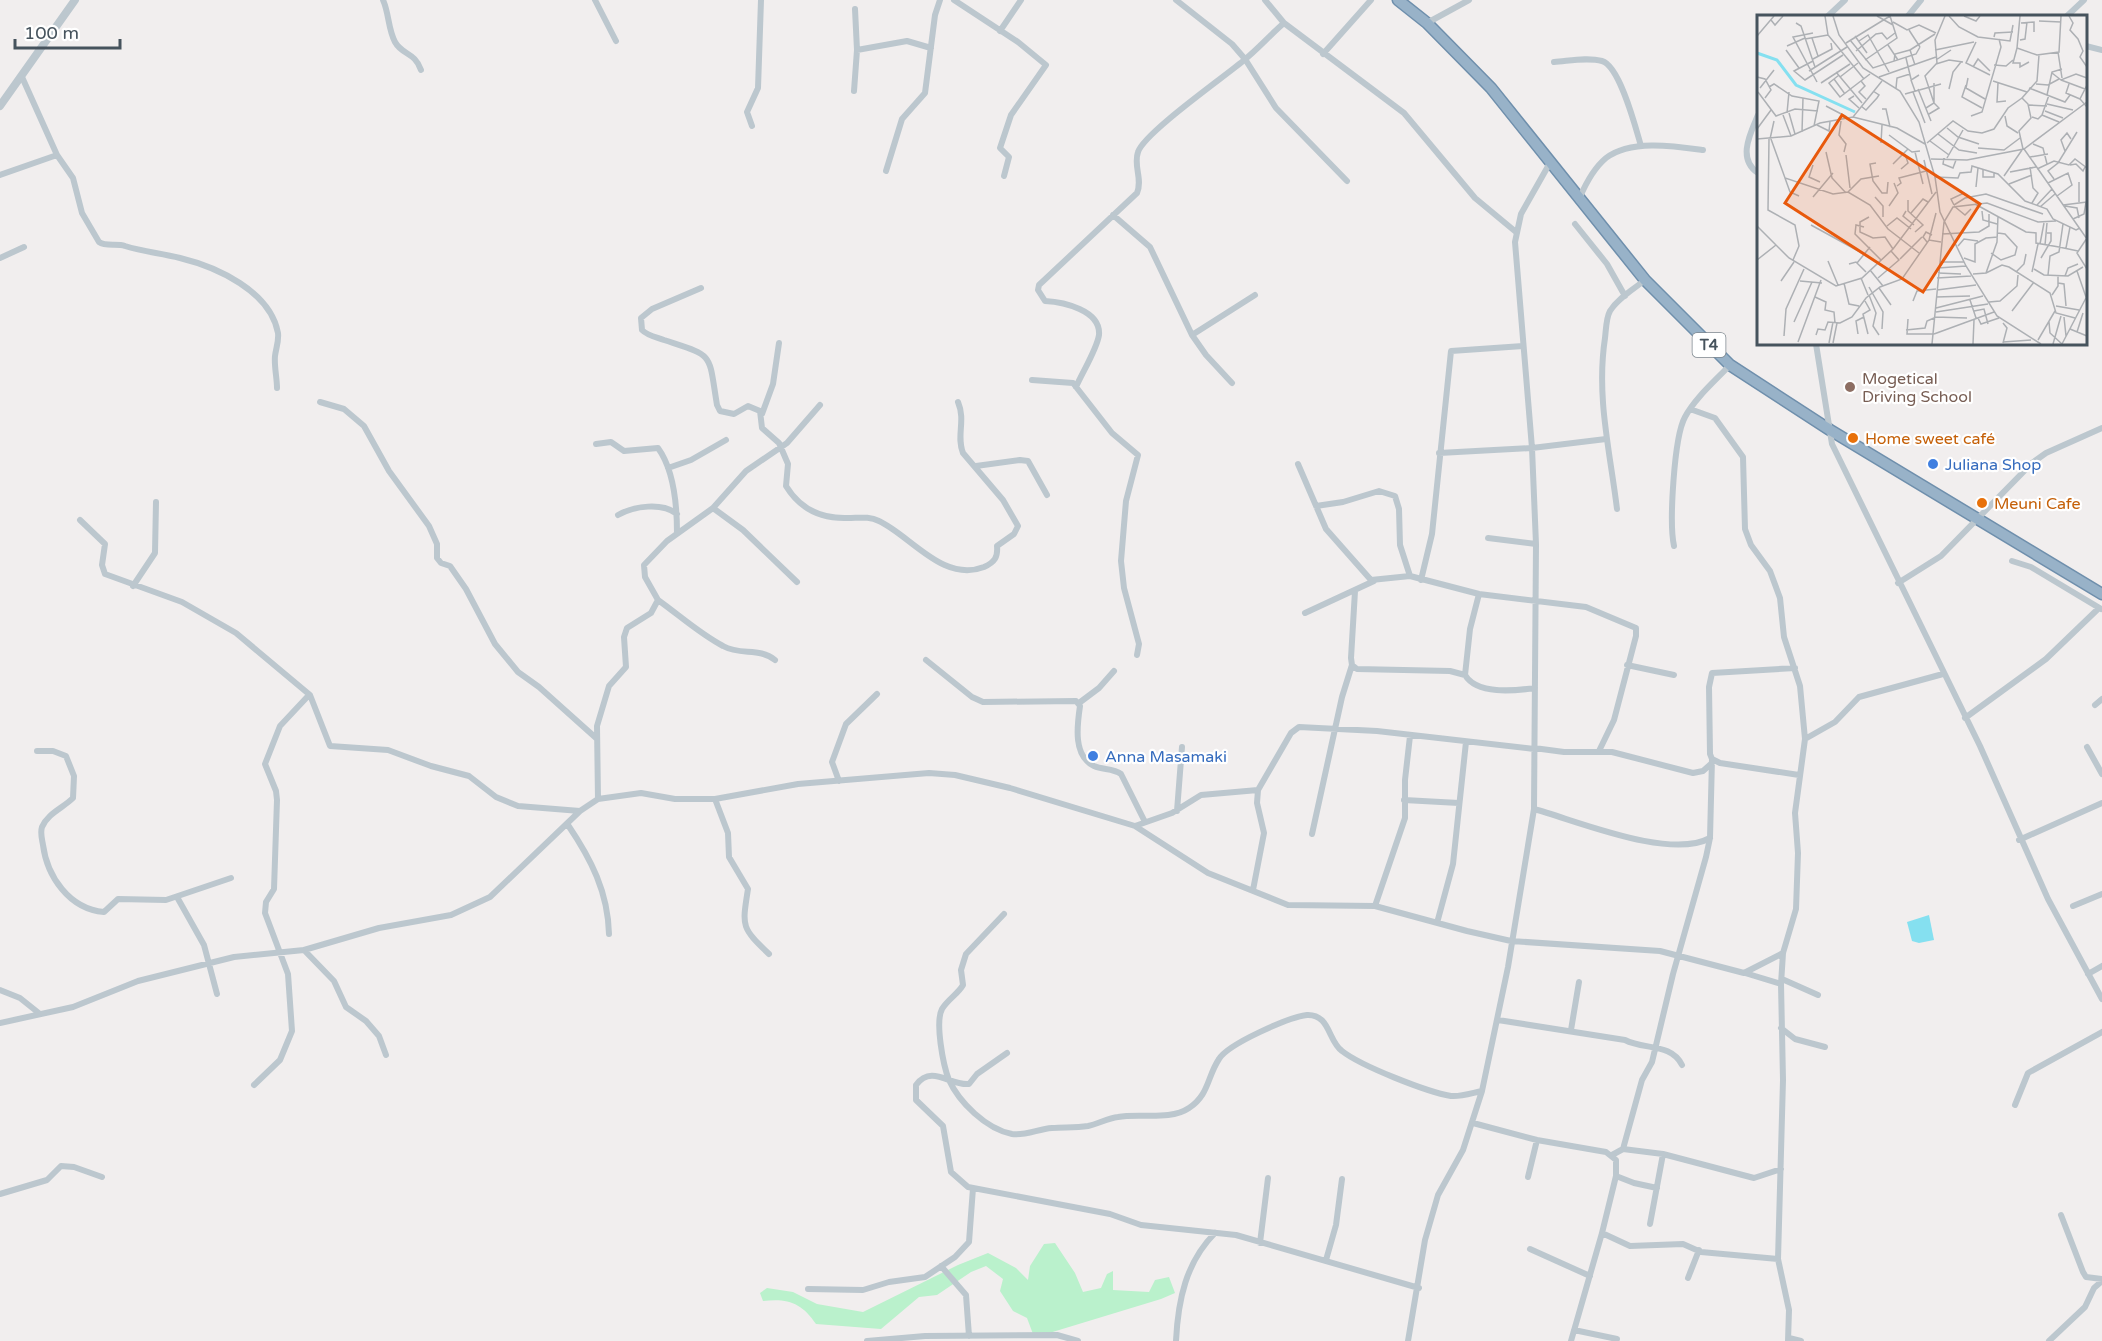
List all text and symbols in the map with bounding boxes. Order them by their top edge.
scale bar [15,12,120,50]
inset map [1757,15,2087,345]
text: 100 m [24,22,79,44]
road number: T4 [1692,333,1726,357]
place label: Mogetical Driving School [1862,369,1972,407]
marker: Mogetical Driving School [1843,380,1857,394]
place label: Home sweet café [1865,429,1995,449]
marker: Home sweet café [1846,431,1860,445]
place label: Juliana Shop [1945,455,2041,475]
marker: Juliana Shop [1926,457,1940,471]
place label: Meuni Cafe [1994,494,2081,514]
marker: Meuni Cafe [1975,496,1989,510]
place label: Anna Masamaki [1105,747,1227,767]
marker: Anna Masamaki [1086,749,1100,763]

